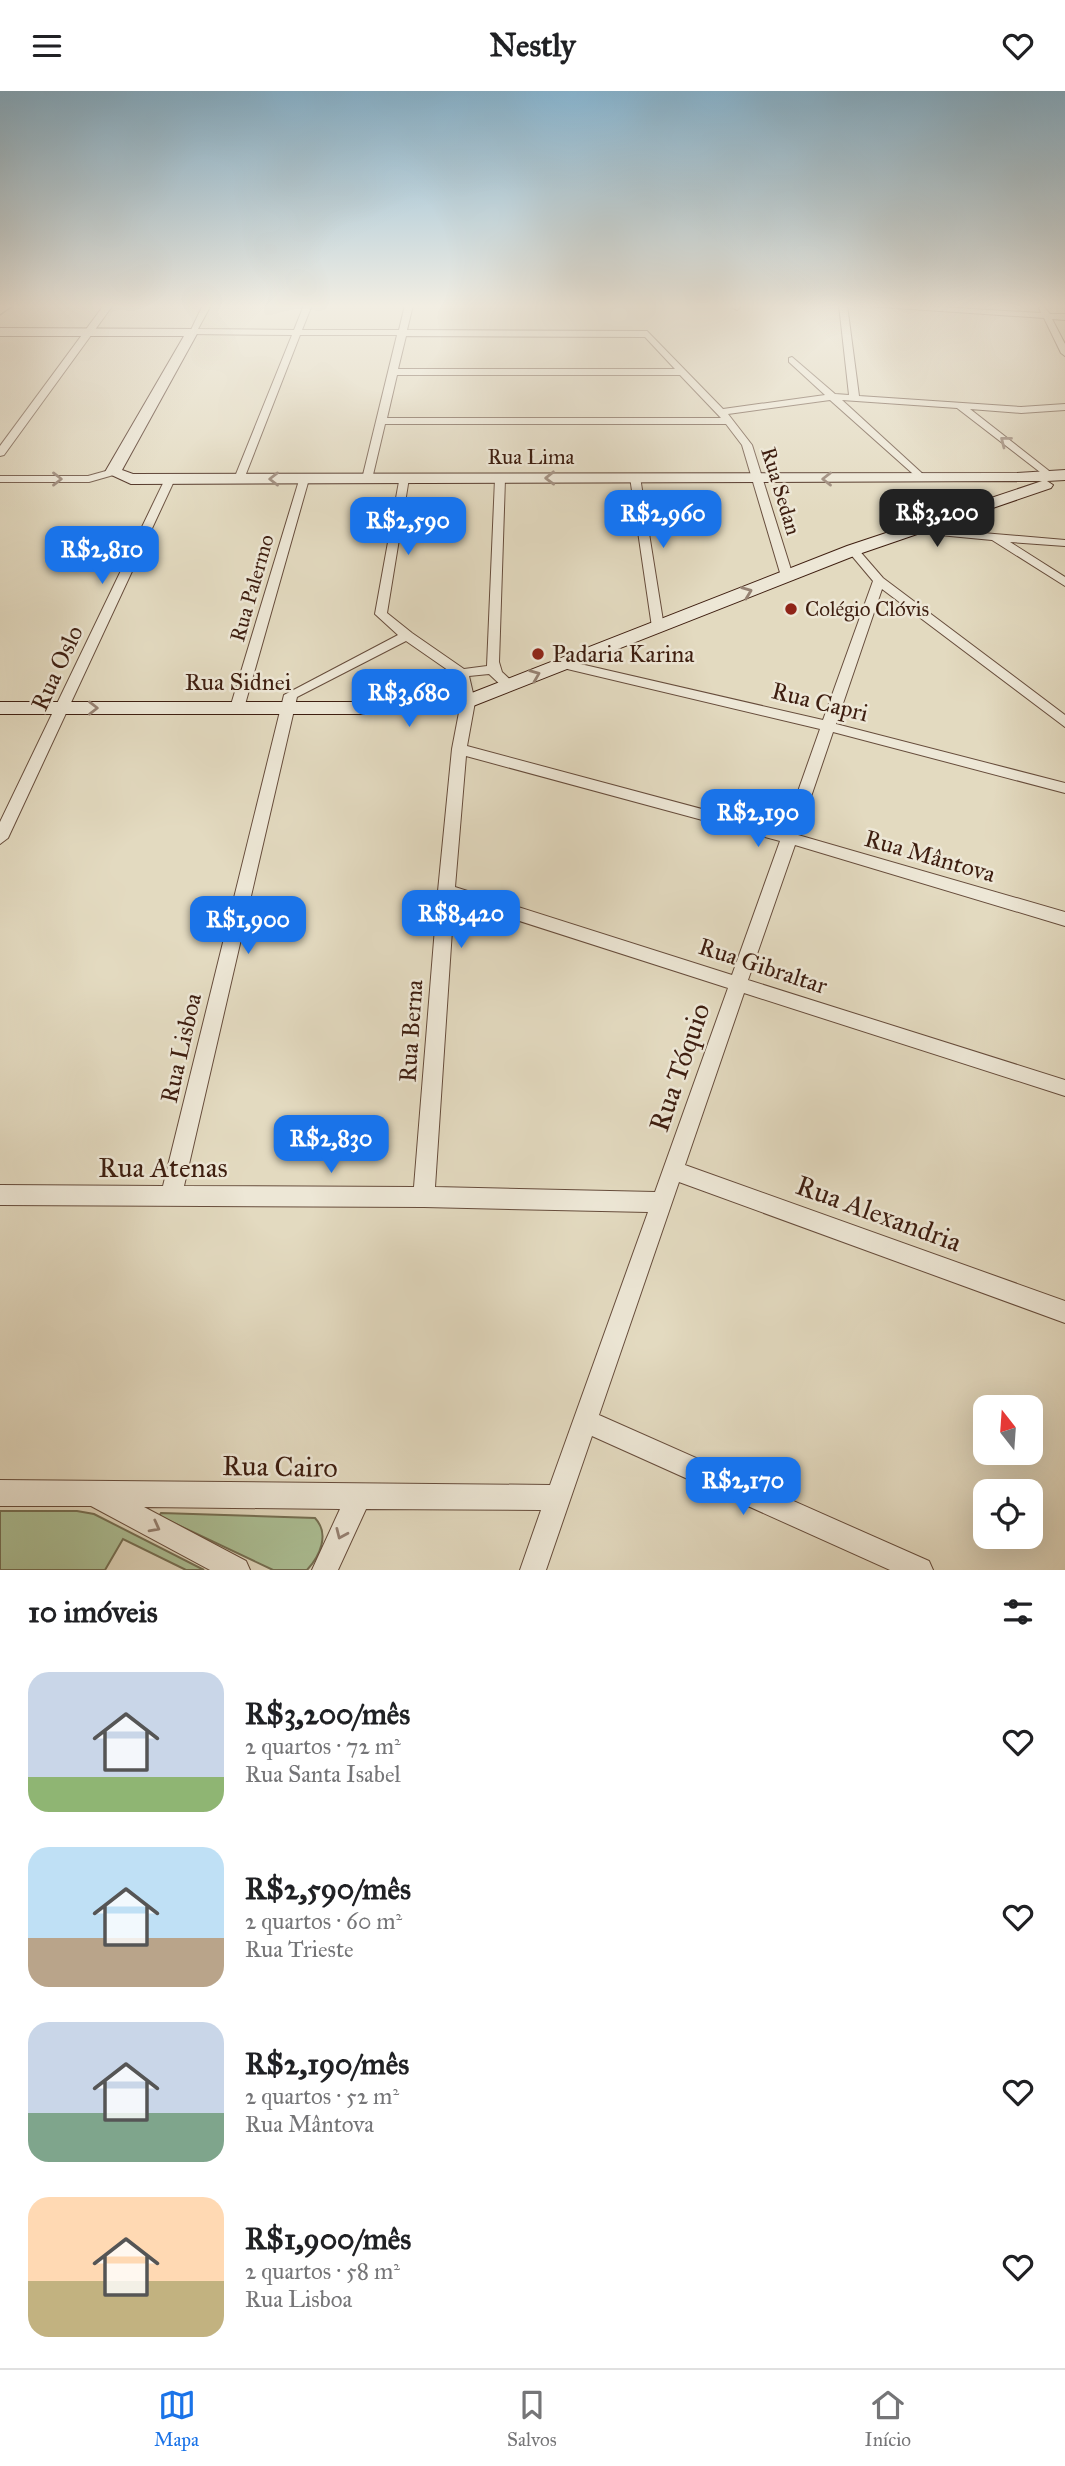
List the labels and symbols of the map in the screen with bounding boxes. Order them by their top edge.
one-way arrow [1000,437,1013,449]
street label: Rua Lima [488,444,575,470]
street label: Rua Sedan [755,444,807,538]
one-way arrow [544,470,555,486]
one-way arrow [52,471,63,487]
one-way arrow [268,471,278,487]
one-way arrow [821,471,831,487]
pin: R$3,200 [872,489,1002,549]
pin: R$2,960 [598,491,728,550]
pin: R$2,590 [343,497,473,557]
pin: R$2,810 [37,526,167,586]
street label: Rua Palermo [224,531,280,645]
one-way arrow [740,586,752,600]
place label: Colégio Clóvis [805,596,929,622]
marker: Colégio Clóvis [783,601,799,617]
street label: Rua Oslo [24,621,90,715]
place label: Padaria Karina [552,639,695,669]
marker: Padaria Karina [530,646,546,662]
street label: Rua Sidnei [185,667,292,697]
pin: R$3,680 [344,669,474,729]
one-way arrow [528,669,540,683]
street label: Rua Capri [768,675,872,729]
one-way arrow [88,700,98,716]
pin: R$2,190 [693,789,823,849]
street label: Rua Mântova [861,823,1000,889]
pin: R$8,420 [396,891,526,950]
pin: R$1,900 [183,897,313,956]
street label: Rua Gibraltar [695,931,831,1001]
street label: Rua Berna [392,978,430,1083]
street label: Rua Lisboa [154,989,208,1106]
street label: Rua Tóquio [641,998,718,1136]
pin: R$2,830 [266,1115,396,1175]
street label: Rua Atenas [98,1150,228,1185]
street label: Rua Alexandria [791,1167,967,1260]
north arrow [973,1395,1043,1465]
street label: Rua Cairo [222,1448,338,1485]
pin: R$2,170 [678,1457,808,1517]
one-way arrow [148,1518,160,1532]
one-way arrow [335,1527,349,1539]

